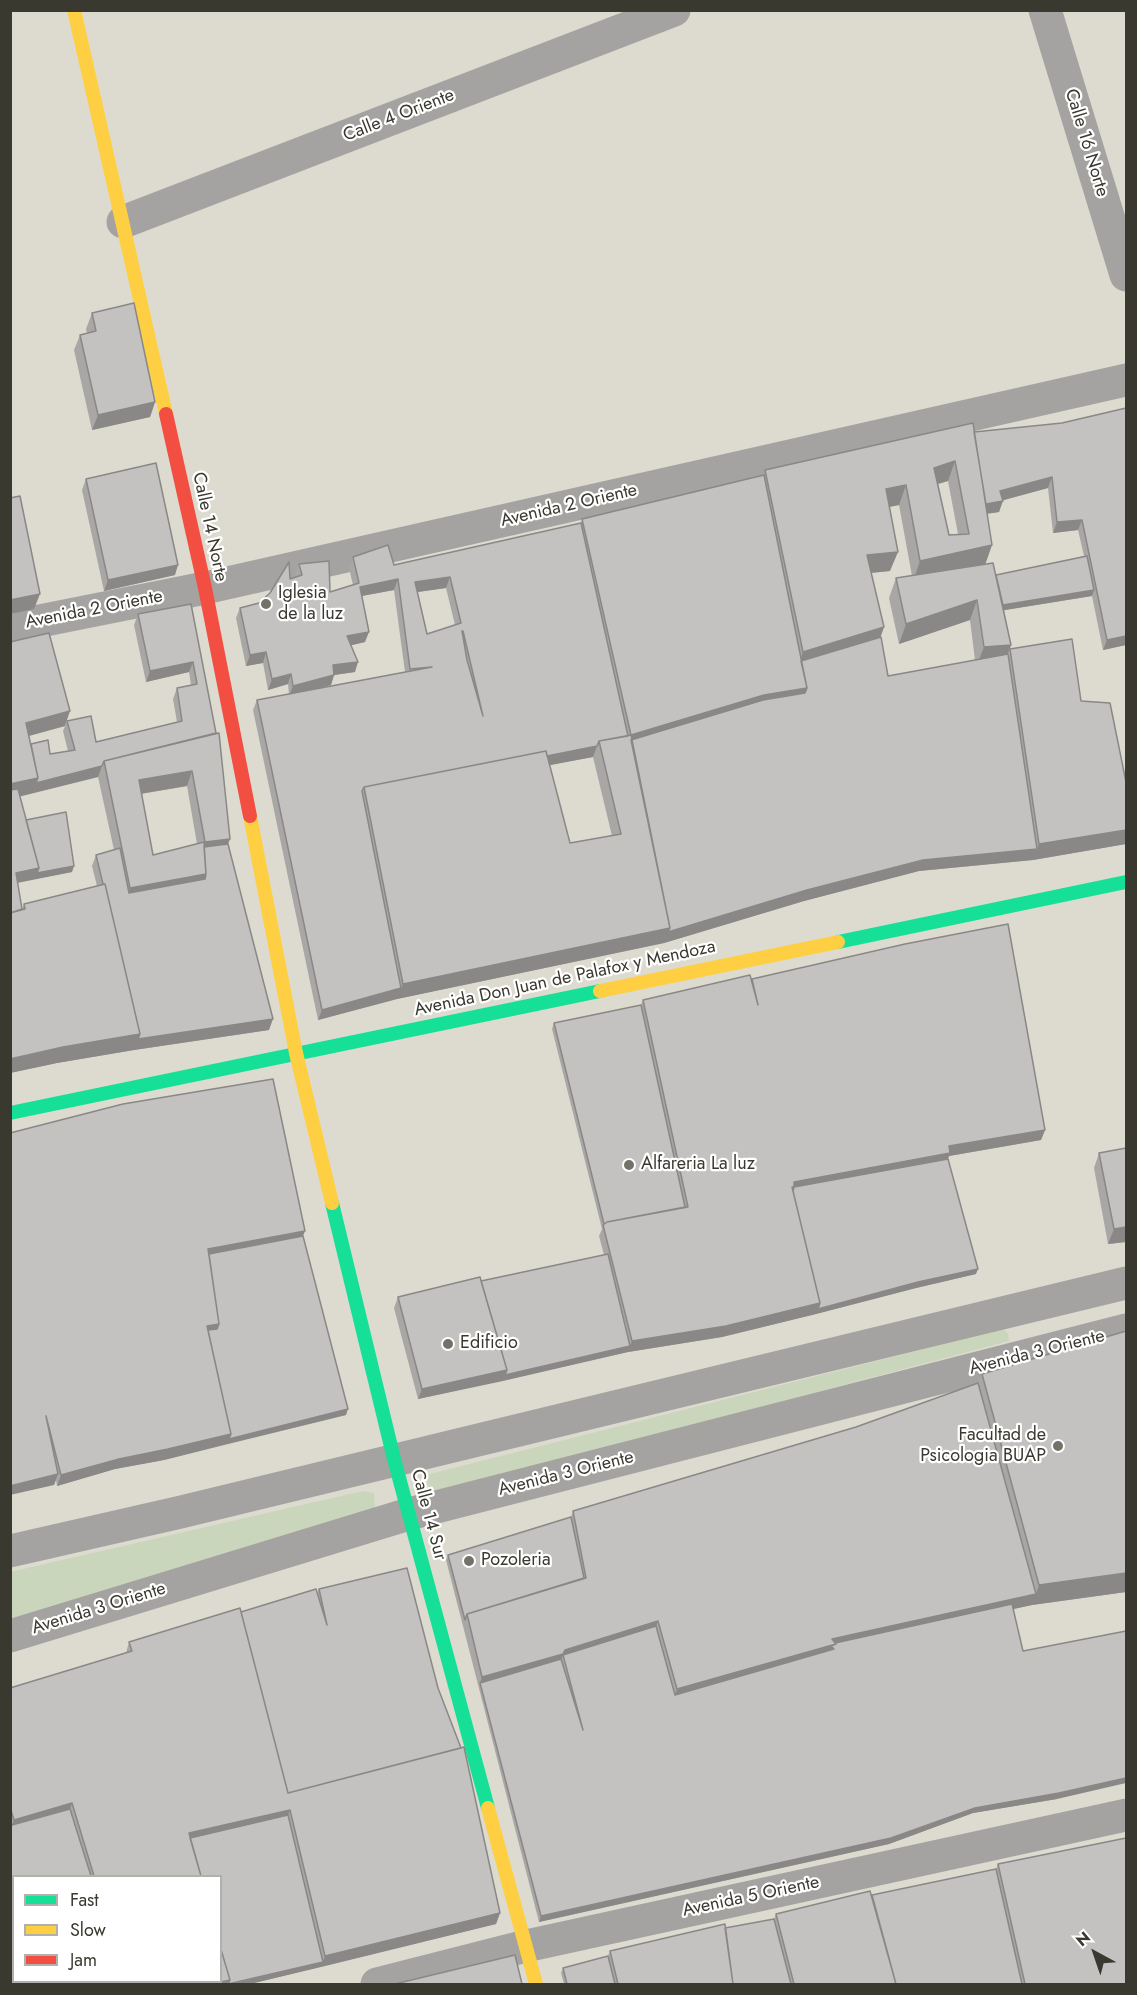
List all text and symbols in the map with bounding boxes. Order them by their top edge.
street label: Calle 4 Oriente [340,85,458,147]
street label: Calle 16 Norte [1059,87,1113,199]
street label: Calle 14 Norte [187,470,231,584]
street label: Avenida 2 Oriente [499,480,639,532]
place label: Iglesia de la luz [278,583,343,626]
street label: Avenida 2 Oriente [24,586,164,634]
marker: Iglesia de la luz [259,597,273,611]
street label: Avenida Don Juan de Palafox y Mendoza [412,936,718,1022]
place label: Alfareria La luz [641,1154,755,1176]
marker: Alfareria La luz [622,1158,636,1172]
street label: Avenida 3 Oriente [967,1326,1107,1380]
place label: Edificio [460,1333,518,1355]
marker: Edificio [441,1337,455,1351]
place label: Facultad de Psicologia BUAP [920,1425,1046,1468]
marker: Facultad de Psicologia BUAP [1051,1439,1065,1453]
street label: Avenida 3 Oriente [496,1447,636,1501]
street label: Calle 14 Sur [405,1467,451,1563]
place label: Pozoleria [481,1550,551,1572]
marker: Pozoleria [462,1554,476,1568]
street label: Avenida 3 Oriente [29,1578,169,1640]
street label: Avenida 5 Oriente [681,1872,821,1922]
legend [12,1875,222,1983]
text: Fast [70,1887,99,1913]
text: Slow [70,1917,106,1943]
north arrow [1065,1923,1125,1983]
text: N [1071,1926,1095,1952]
text: Jam [70,1947,97,1973]

